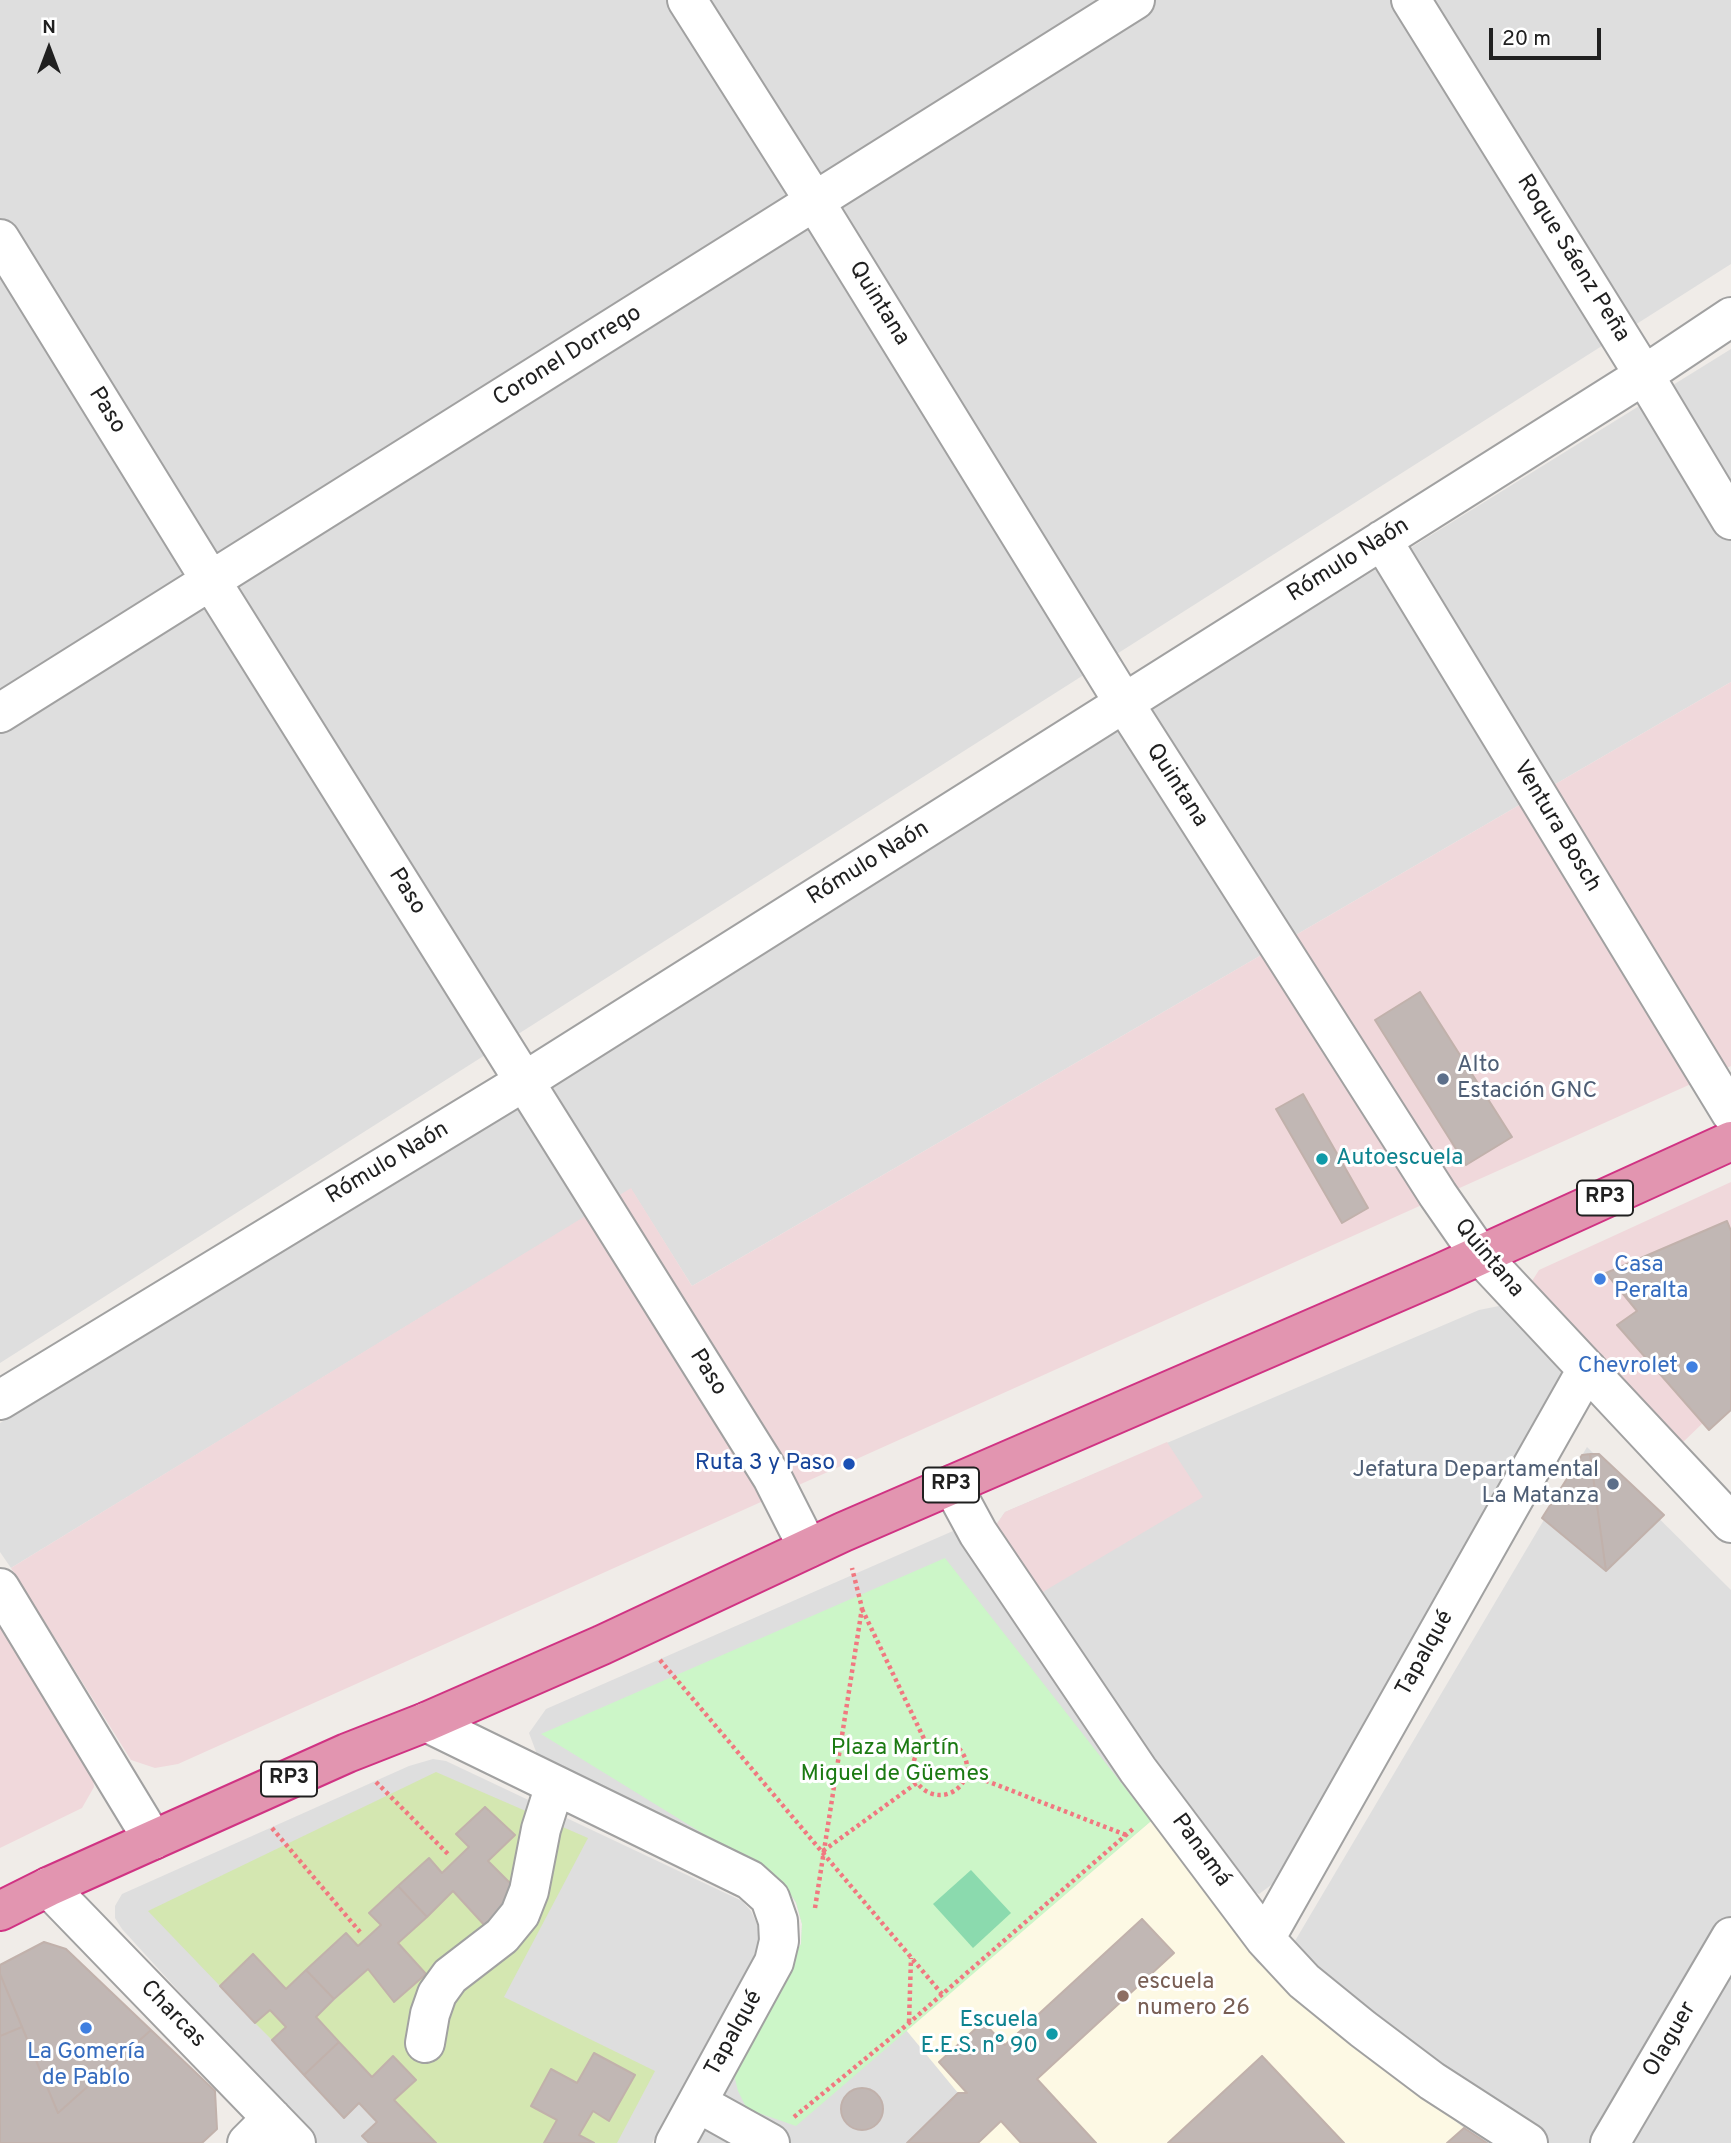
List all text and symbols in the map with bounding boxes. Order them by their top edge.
north arrow [14,14,84,84]
scale bar [1493,14,1605,58]
text: N [42,16,56,40]
text: 20 m [1502,26,1551,53]
street label: Roque Sáenz Peña [1509,170,1635,348]
street label: Quintana [841,257,915,351]
street label: Coronel Dorrego [489,300,647,414]
street label: Paso [81,383,131,439]
street label: Rómulo Naón [1283,513,1415,609]
street label: Quintana [1139,739,1213,833]
street label: Ventura Bosch [1506,756,1606,898]
street label: Rómulo Naón [803,816,935,912]
street label: Paso [381,864,431,920]
place label: Alto Estación GNC [1457,1052,1597,1106]
marker: Alto Estación GNC [1435,1071,1451,1087]
street label: Rómulo Naón [322,1117,454,1211]
place label: Autoescuela [1336,1145,1463,1173]
marker: Autoescuela [1314,1151,1330,1167]
road number: RP3 [1577,1180,1633,1216]
street label: Quintana [1447,1214,1529,1304]
place label: Casa Peralta [1614,1252,1688,1306]
marker: Casa Peralta [1592,1271,1608,1287]
street label: Paso [682,1345,732,1401]
place label: Chevrolet [1578,1353,1678,1381]
marker: Chevrolet [1684,1359,1700,1375]
place label: Ruta 3 y Paso [695,1450,835,1478]
marker: Ruta 3 y Paso [841,1456,857,1472]
place label: Jefatura Departamental La Matanza [1352,1457,1599,1511]
road number: RP3 [923,1468,979,1502]
marker: Jefatura Departamental La Matanza [1605,1476,1621,1492]
street label: Tapalqué [1391,1606,1461,1702]
park label: Plaza Martín Miguel de Güemes [801,1735,989,1789]
road number: RP3 [261,1762,317,1796]
street label: Panamá [1164,1809,1236,1893]
place label: escuela numero 26 [1137,1969,1250,2023]
street label: Charcas [133,1976,211,2054]
street label: Tapalqué [700,1986,770,2082]
marker: escuela numero 26 [1115,1988,1131,2004]
street label: Olaguer [1638,1997,1704,2083]
place label: Escuela E.E.S. n° 90 [921,2007,1038,2061]
marker: La Gomería de Pablo [78,2020,94,2036]
marker: Escuela E.E.S. n° 90 [1044,2026,1060,2042]
place label: La Gomería de Pablo [27,2039,145,2093]

